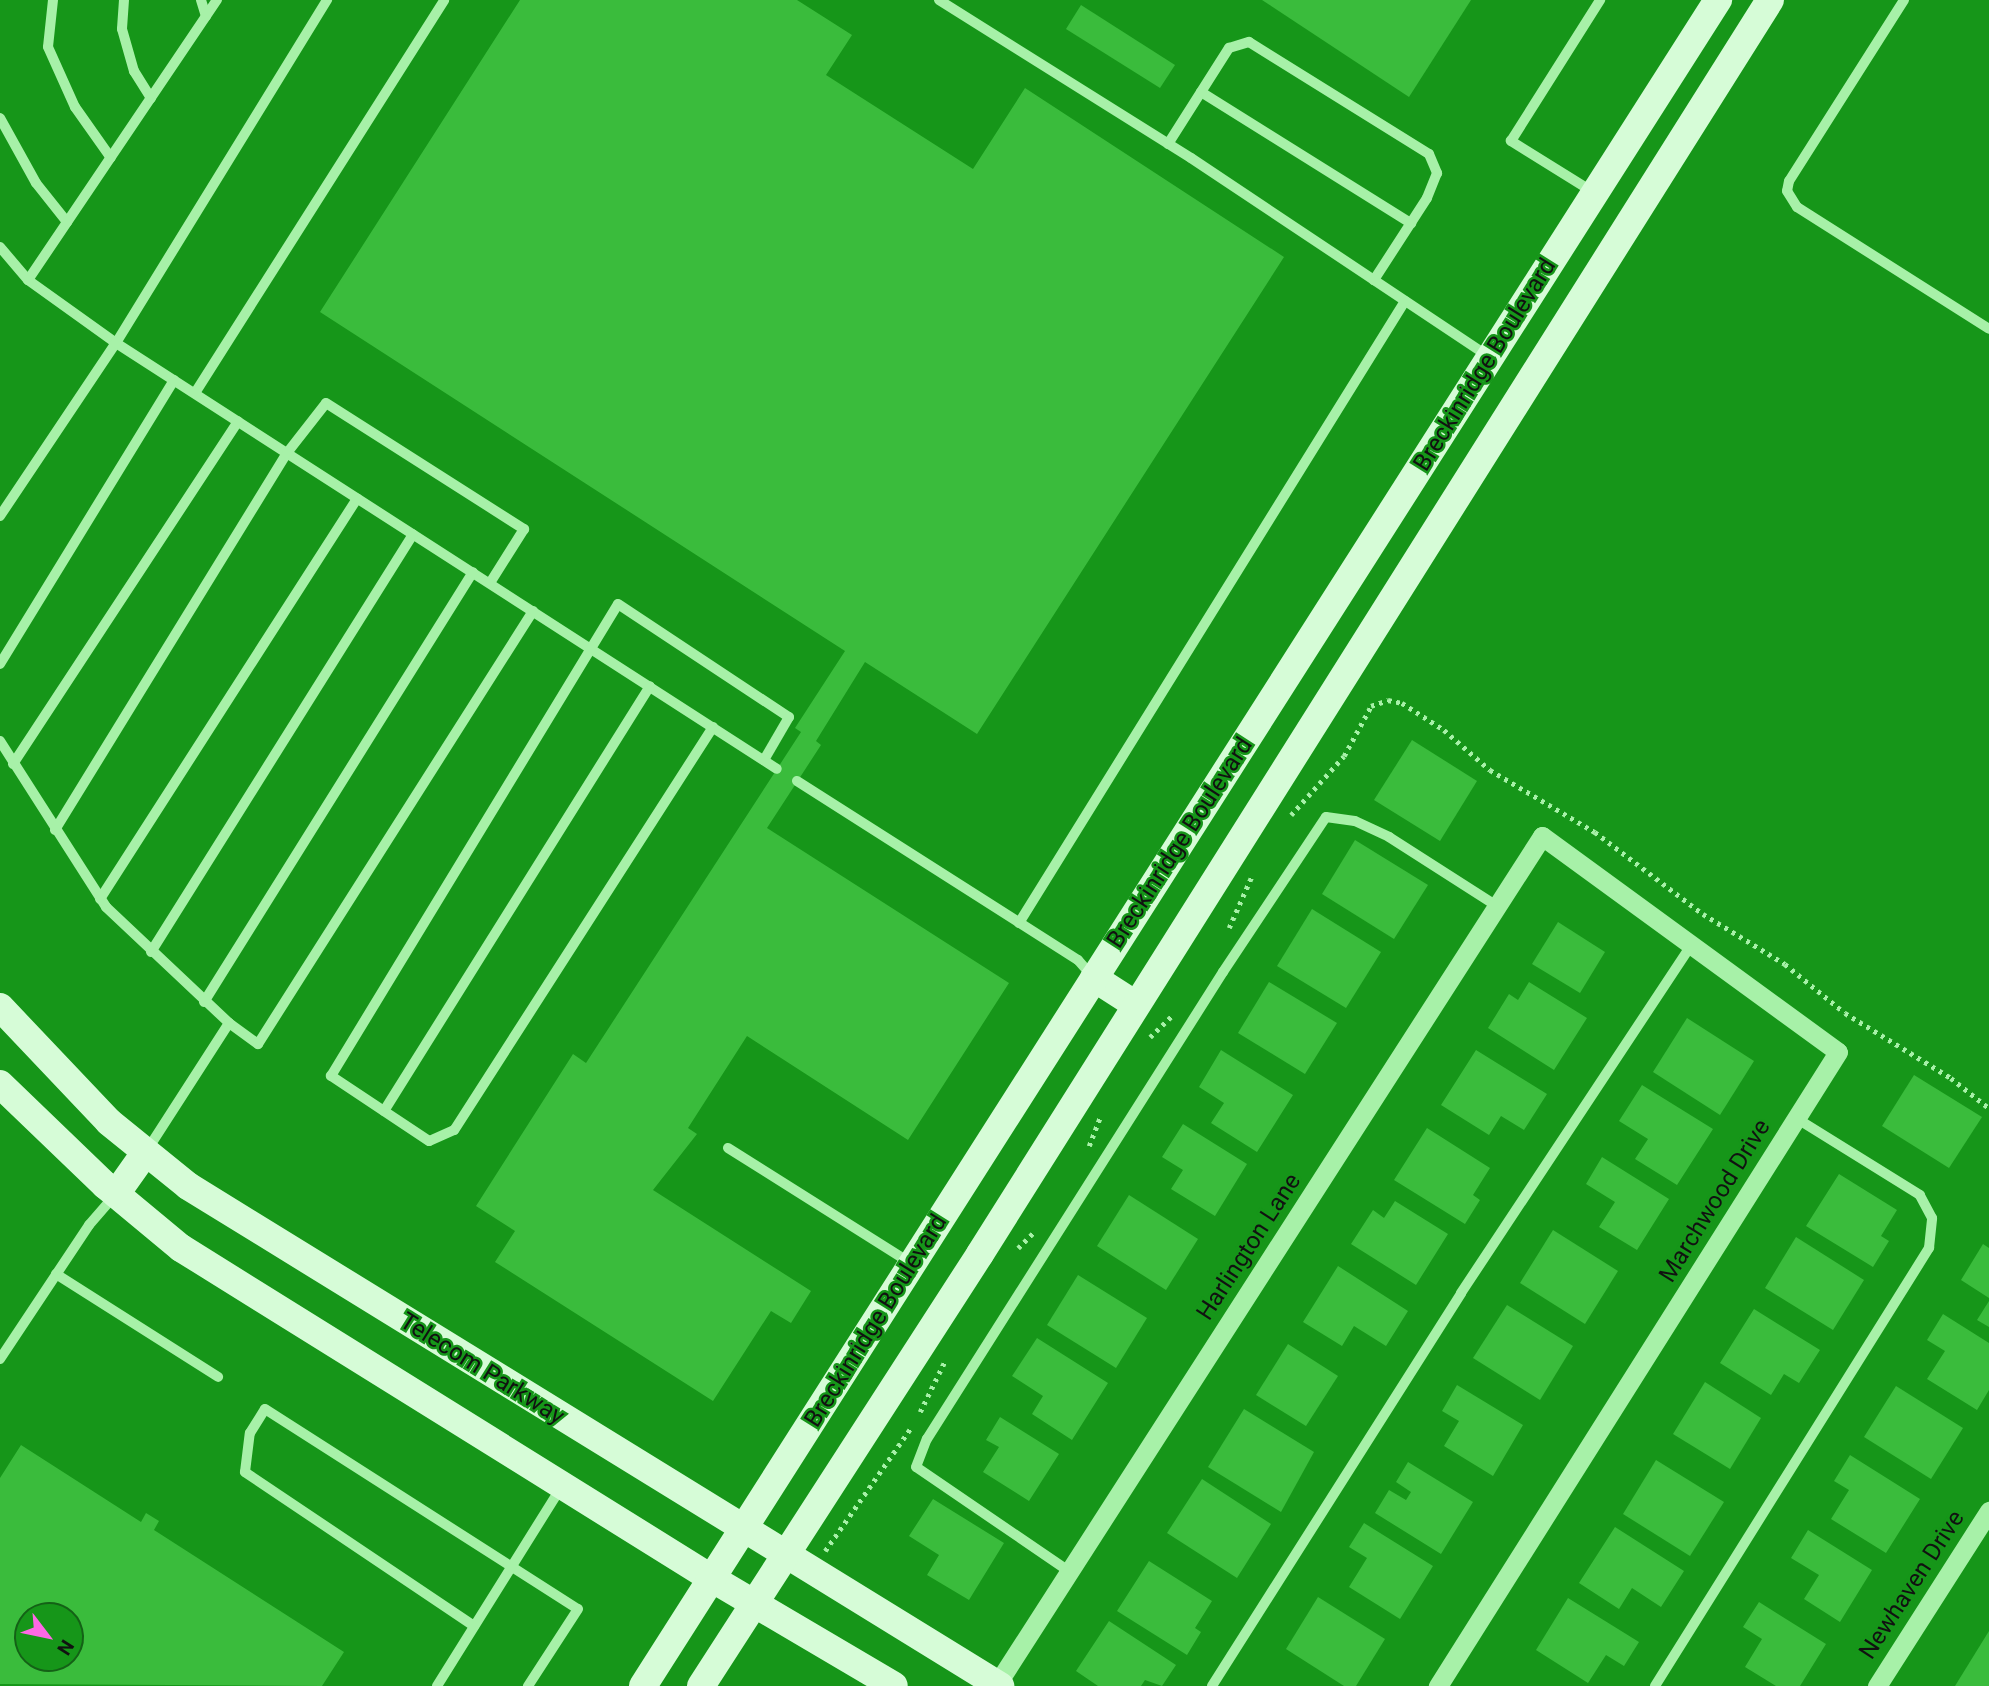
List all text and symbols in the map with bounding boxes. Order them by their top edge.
street label: Breckinridge Boulevard [1408,253,1562,477]
street label: Breckinridge Boulevard [1101,732,1259,954]
street label: Marchwood Drive [1653,1114,1777,1288]
street label: Harlington Lane [1191,1168,1307,1326]
street label: Breckinridge Boulevard [799,1209,953,1433]
street label: Telecom Parkway [395,1307,569,1431]
street label: Newhaven Drive [1853,1505,1971,1665]
north arrow [14,1602,84,1672]
text: N [52,1636,79,1659]

